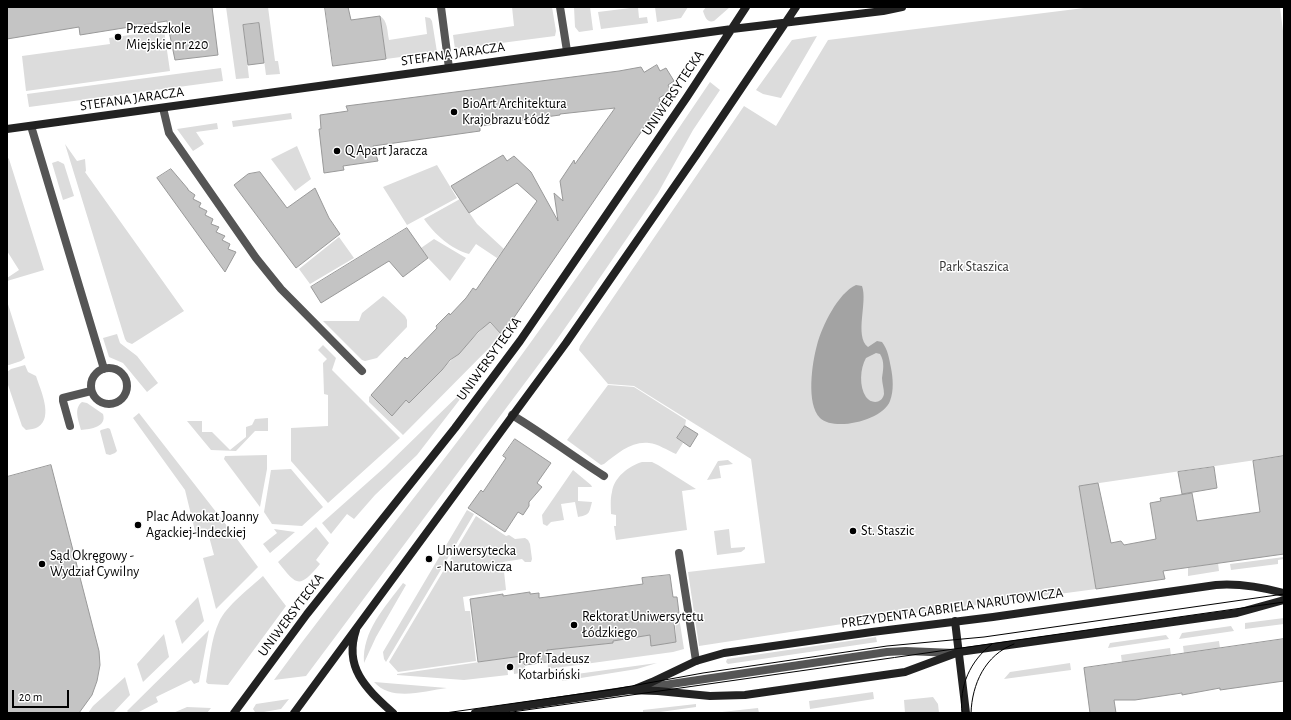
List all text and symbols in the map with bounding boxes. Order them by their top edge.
place label: Przedszkole Miejskie nr 220 [126,21,208,54]
marker: Przedszkole Miejskie nr 220 [113,32,123,42]
street label: STEFANA JARACZA [400,38,506,70]
street label: UNIWERSYTECKA [638,47,708,139]
street label: STEFANA JARACZA [79,83,185,115]
place label: BioArt Architektura Krajobrazu Łódź [462,96,567,128]
marker: BioArt Architektura Krajobrazu Łódź [449,107,459,117]
place label: Q Apart Jaracza [345,143,428,159]
marker: Q Apart Jaracza [332,146,342,156]
park label: Park Staszica [939,259,1009,275]
street label: UNIWERSYTECKA [453,314,525,404]
place label: Plac Adwokat Joanny Agackiej-Indeckiej [146,509,259,542]
marker: Plac Adwokat Joanny Agackiej-Indeckiej [133,520,143,530]
place label: St. Staszic [861,523,914,539]
marker: St. Staszic [848,526,858,536]
place label: Uniwersytecka - Narutowicza [437,543,516,576]
place label: Sąd Okręgowy - Wydział Cywilny [50,548,139,580]
marker: Uniwersytecka - Narutowicza [424,554,434,564]
marker: Sąd Okręgowy - Wydział Cywilny [37,559,47,569]
street label: UNIWERSYTECKA [254,570,328,660]
street label: PREZYDENTA GABRIELA NARUTOWICZA [840,584,1064,632]
place label: Rektorat Uniwersytetu Łódzkiego [582,609,704,642]
marker: Rektorat Uniwersytetu Łódzkiego [569,620,579,630]
place label: Prof. Tadeusz Kotarbiński [518,651,590,684]
marker: Prof. Tadeusz Kotarbiński [505,662,515,672]
scale bar [14,682,71,708]
text: 20 m [19,691,42,703]

